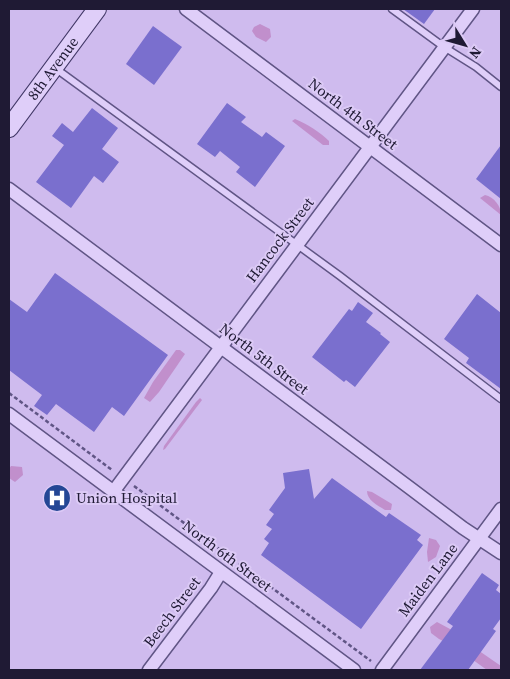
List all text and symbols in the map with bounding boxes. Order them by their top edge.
north arrow [440,20,490,70]
street label: 8th Avenue [22,32,83,104]
text: N [464,43,486,63]
street label: North 4th Street [304,73,402,154]
street label: Hancock Street [241,193,319,286]
street label: North 5th Street [215,318,313,399]
hospital icon: Union Hospital [42,483,72,513]
place label: Union Hospital [76,487,178,508]
street label: North 6th Street [178,515,276,596]
street label: Maiden Lane [393,538,462,621]
street label: Beech Street [138,572,205,651]

